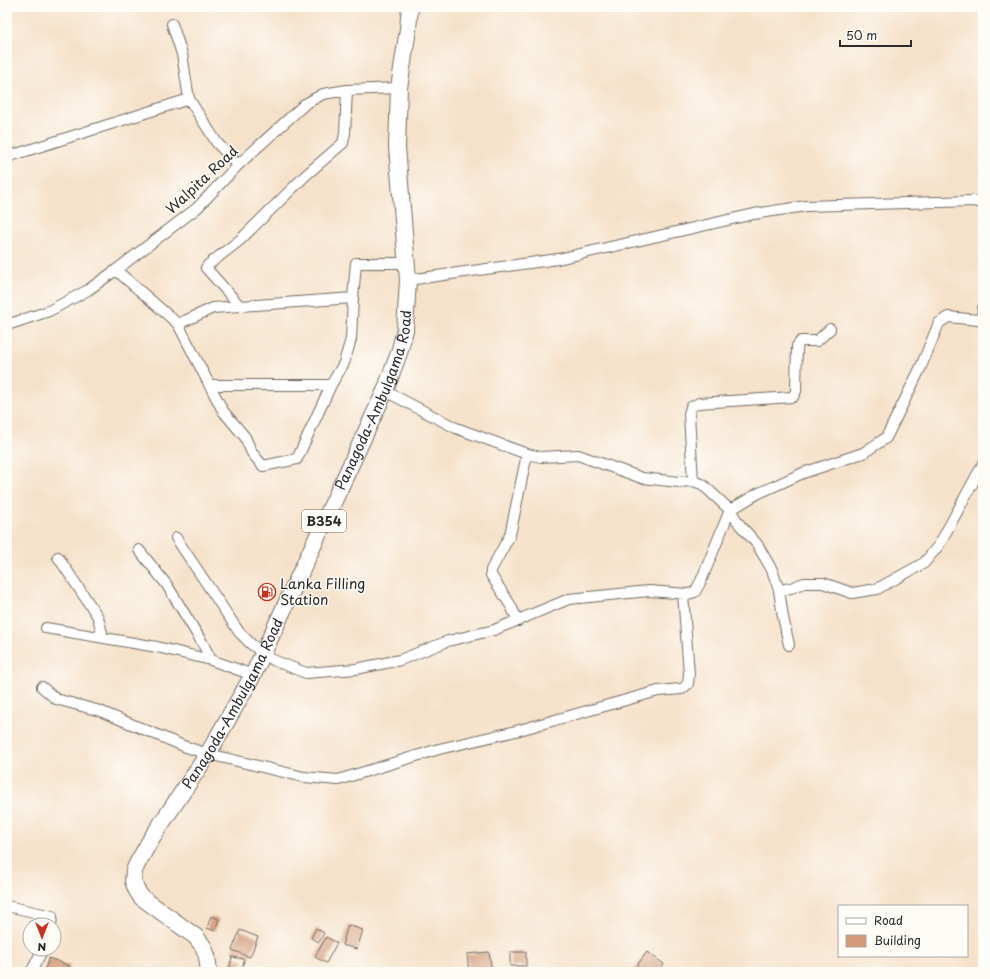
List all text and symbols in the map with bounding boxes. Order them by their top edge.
scale bar [840,22,911,48]
text: 50 m [846,26,877,44]
street label: Walpita Road [161,141,243,219]
street label: Panagoda-Ambulgama Road [329,309,416,494]
road number: B354 [302,510,346,532]
place label: Lanka Filling Station [280,573,365,610]
fuel station icon: Lanka Filling Station [257,582,277,602]
street label: Panagoda-Ambulgama Road [176,615,288,793]
legend [838,905,968,957]
text: Road [874,911,903,929]
north arrow [22,917,62,957]
text: Building [874,931,921,949]
text: N [37,939,46,956]

